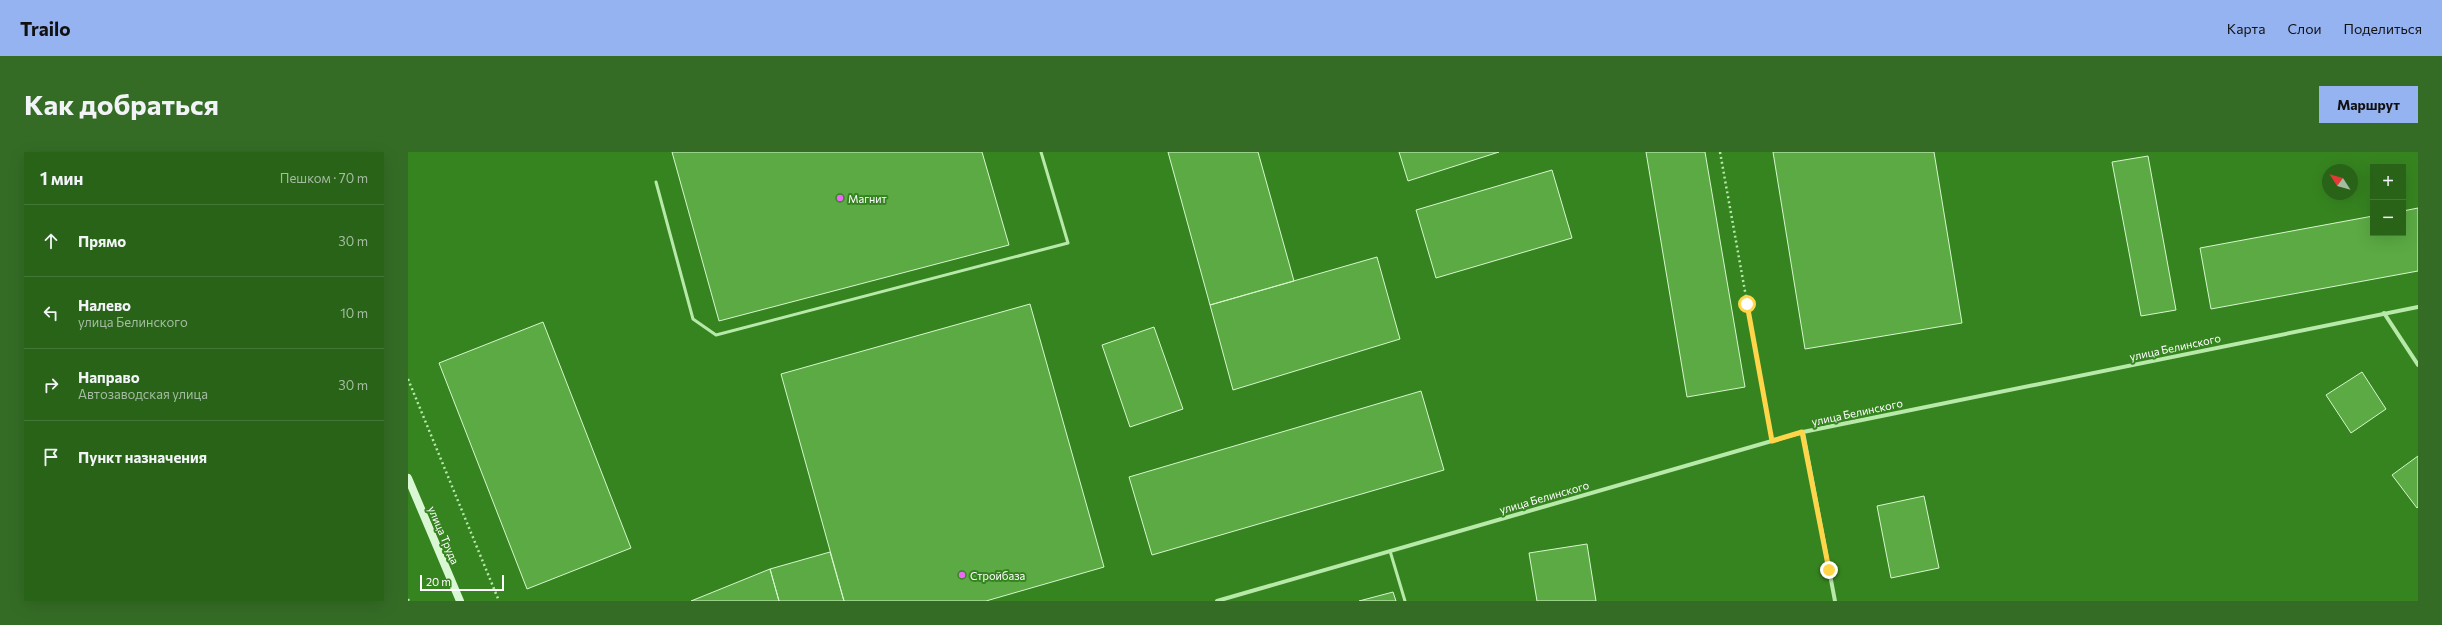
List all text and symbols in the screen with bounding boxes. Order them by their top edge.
text: Trailo [20,17,71,40]
text: Карта [2227,20,2265,37]
text: Слои [2287,20,2322,37]
text: Поделиться [2344,20,2422,37]
button: Маршрут [2319,86,2418,123]
text: Как добраться [24,87,219,121]
north arrow [2322,164,2358,200]
map controls [2370,164,2406,236]
button: + [2370,164,2406,200]
text: 1 мин [40,168,83,189]
text: Пешком · 70 m [280,170,368,186]
place label: Магнит [848,192,887,205]
marker: Магнит [835,193,845,203]
button: − [2370,200,2406,236]
icon: ahead [40,230,62,252]
text: Прямо [78,232,126,250]
text: 30 m [338,233,368,249]
route start [1738,295,1756,313]
text: Налево [78,296,131,314]
icon: left [40,302,62,324]
text: 10 m [340,305,368,321]
text: улица Белинского [78,314,188,330]
street label: улица Белинского [2128,331,2222,363]
text: Направо [78,368,140,386]
icon: right [40,374,62,396]
text: 30 m [338,377,368,393]
text: Автозаводская улица [78,386,208,402]
street label: улица Белинского [1810,396,1904,428]
icon: arrive [40,446,62,468]
text: Пункт назначения [78,448,207,466]
street label: улица Белинского [1498,478,1591,516]
street label: улица Труда [426,504,462,566]
route end [1820,561,1838,579]
place label: Стройбаза [970,569,1025,582]
marker: Стройбаза [957,570,967,580]
scale bar [420,573,504,592]
text: 20 m [426,575,451,588]

